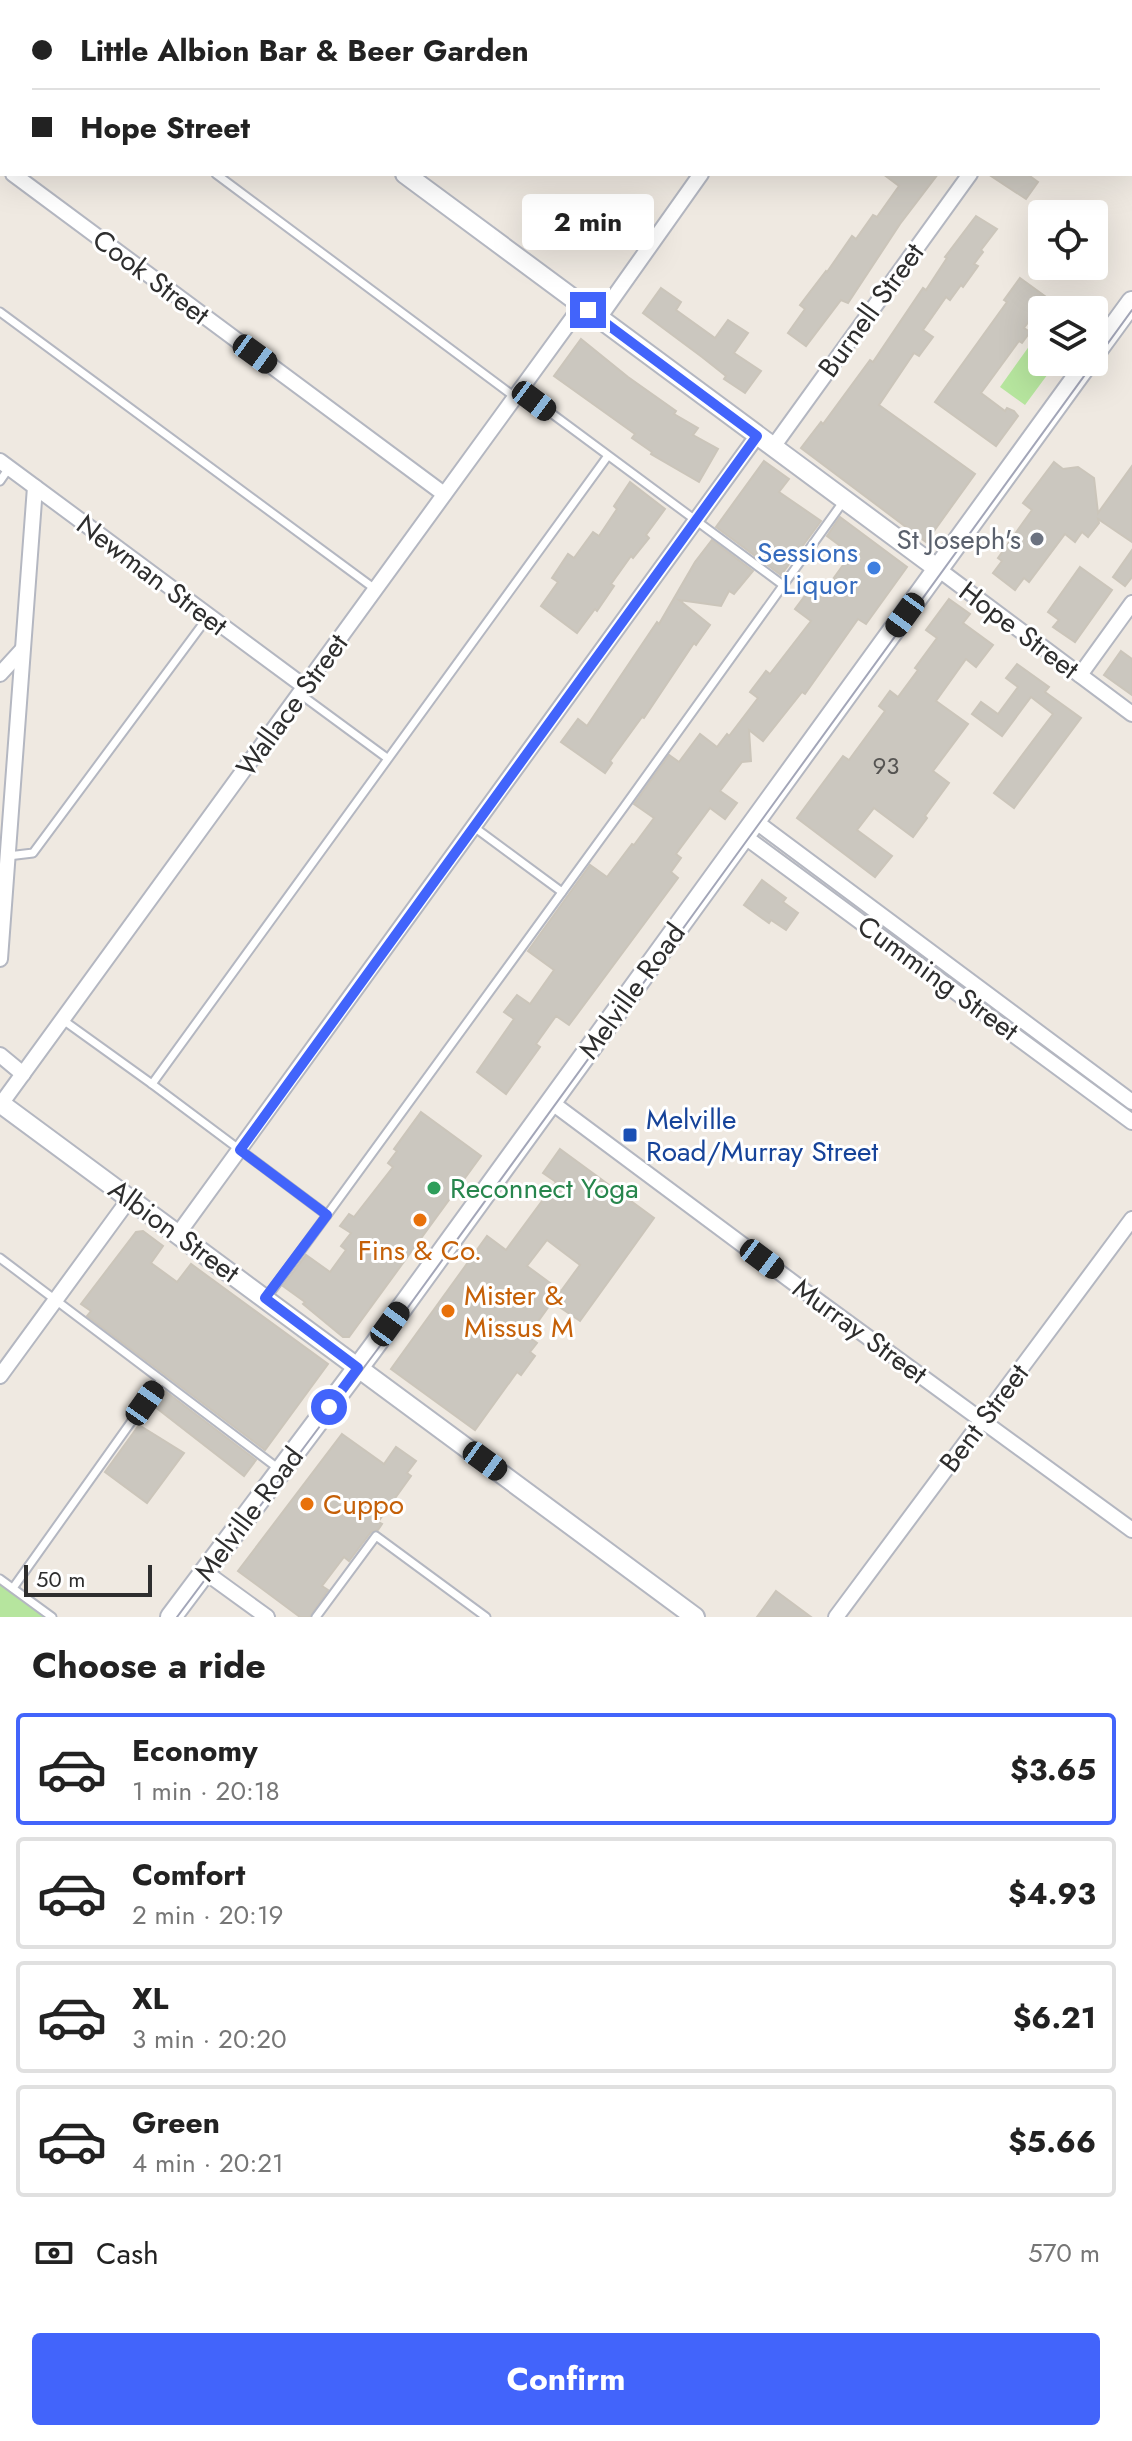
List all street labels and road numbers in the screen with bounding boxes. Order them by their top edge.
street label: Cook Street [84,219,218,335]
street label: Burnell Street [808,234,934,386]
street label: Newman Street [68,504,236,646]
street label: Hope Street [950,571,1088,689]
street label: Wallace Street [226,625,358,785]
street label: Cumming Street [849,905,1027,1051]
street label: Melville Road [569,915,695,1067]
street label: Albion Street [100,1169,248,1293]
street label: Murray Street [784,1268,936,1394]
street label: Bent Street [930,1355,1039,1481]
street label: Melville Road [185,1438,313,1590]

